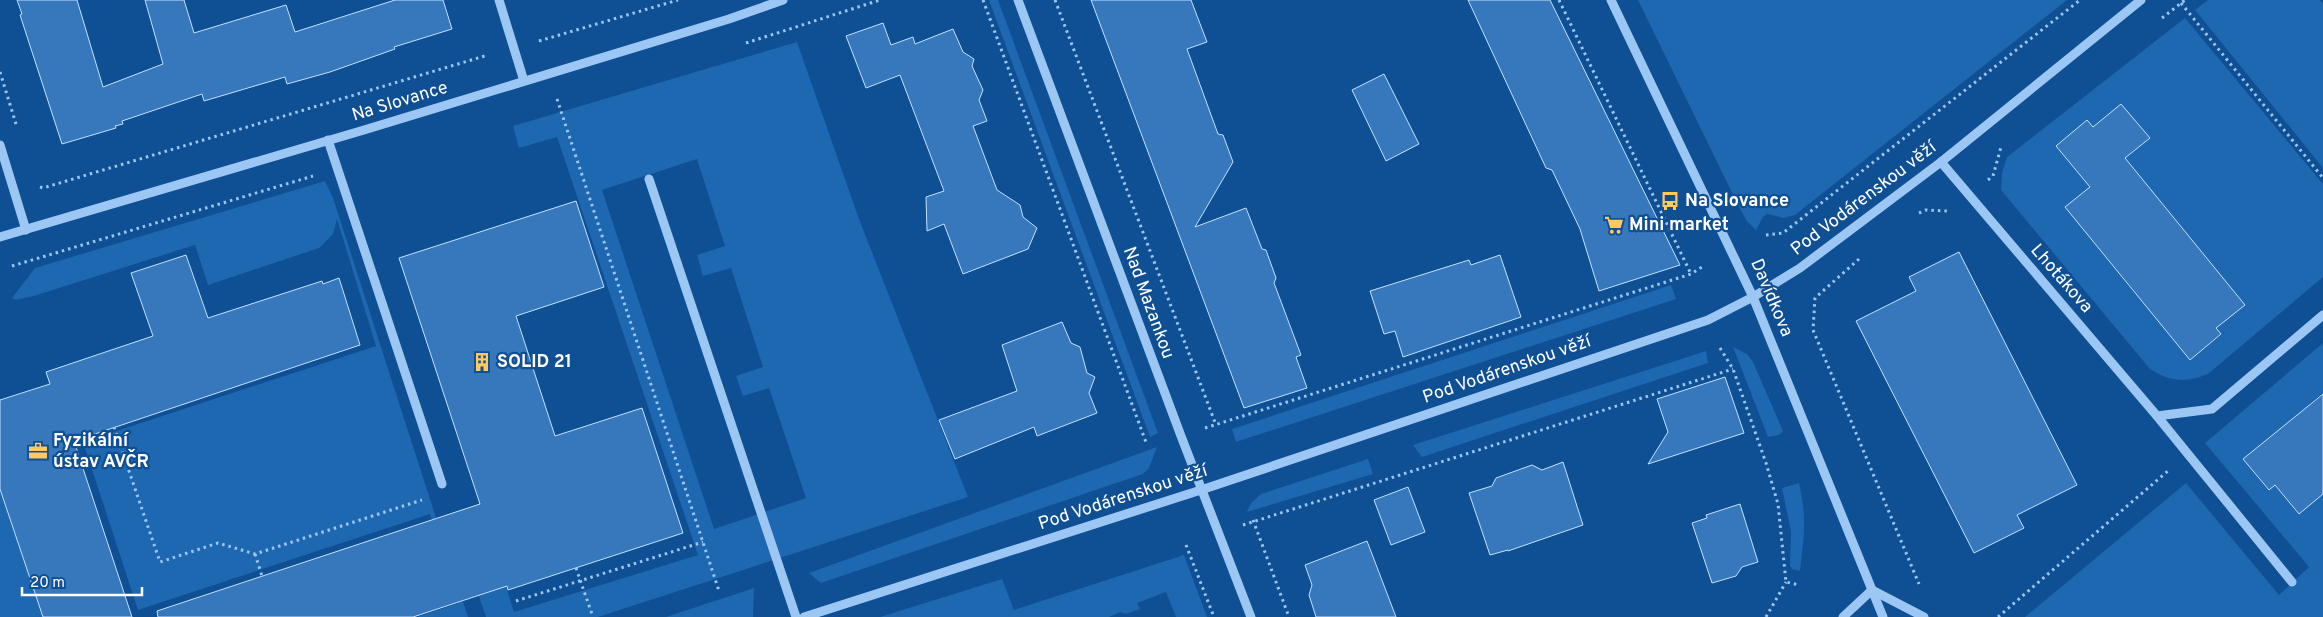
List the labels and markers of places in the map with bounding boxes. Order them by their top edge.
bus stop icon: Na Slovance [1659,190,1681,212]
place label: Na Slovance [1685,190,1789,213]
supermarket icon: Mini market [1603,214,1625,236]
place label: Mini market [1629,214,1729,237]
building icon: SOLID 21 [471,351,493,373]
place label: SOLID 21 [497,351,572,374]
place label: Fyzikální ústav AVČR [53,430,149,474]
office icon: Fyzikální ústav AVČR [27,440,49,462]

